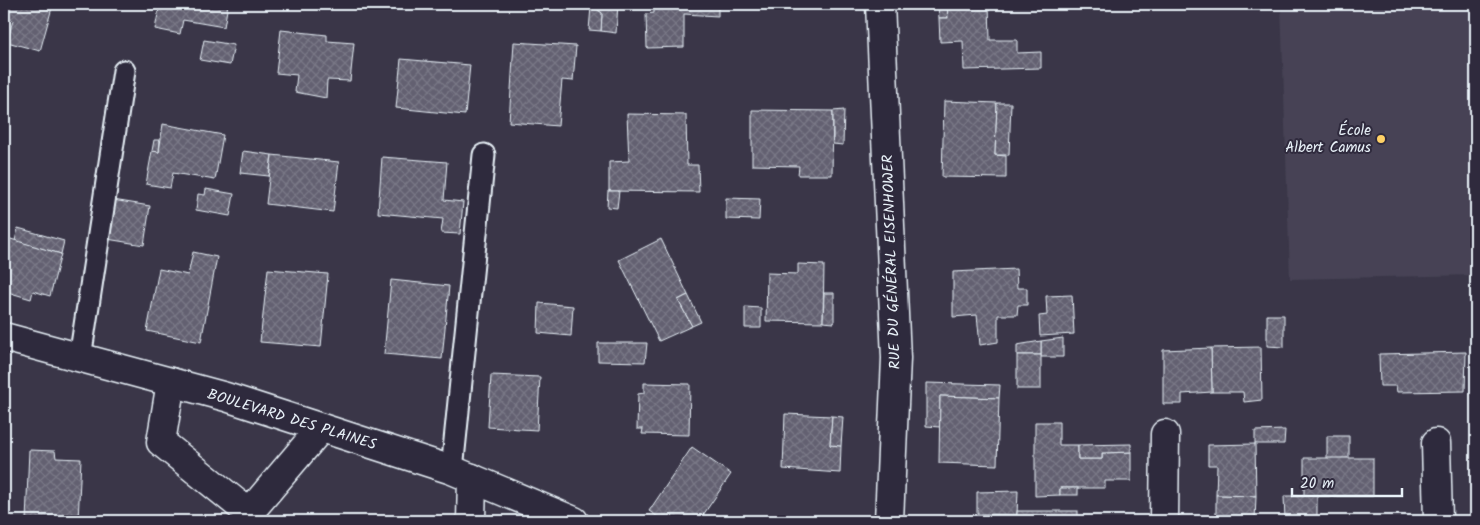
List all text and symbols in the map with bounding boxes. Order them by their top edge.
place label: École Albert Camus [1285,119,1372,160]
marker: École Albert Camus [1375,133,1387,145]
street label: RUE DU GÉNÉRAL EISENHOWER [876,154,908,370]
street label: BOULEVARD DES PLAINES [204,383,379,457]
scale bar [1292,465,1402,497]
text: 20 m [1300,472,1334,496]

